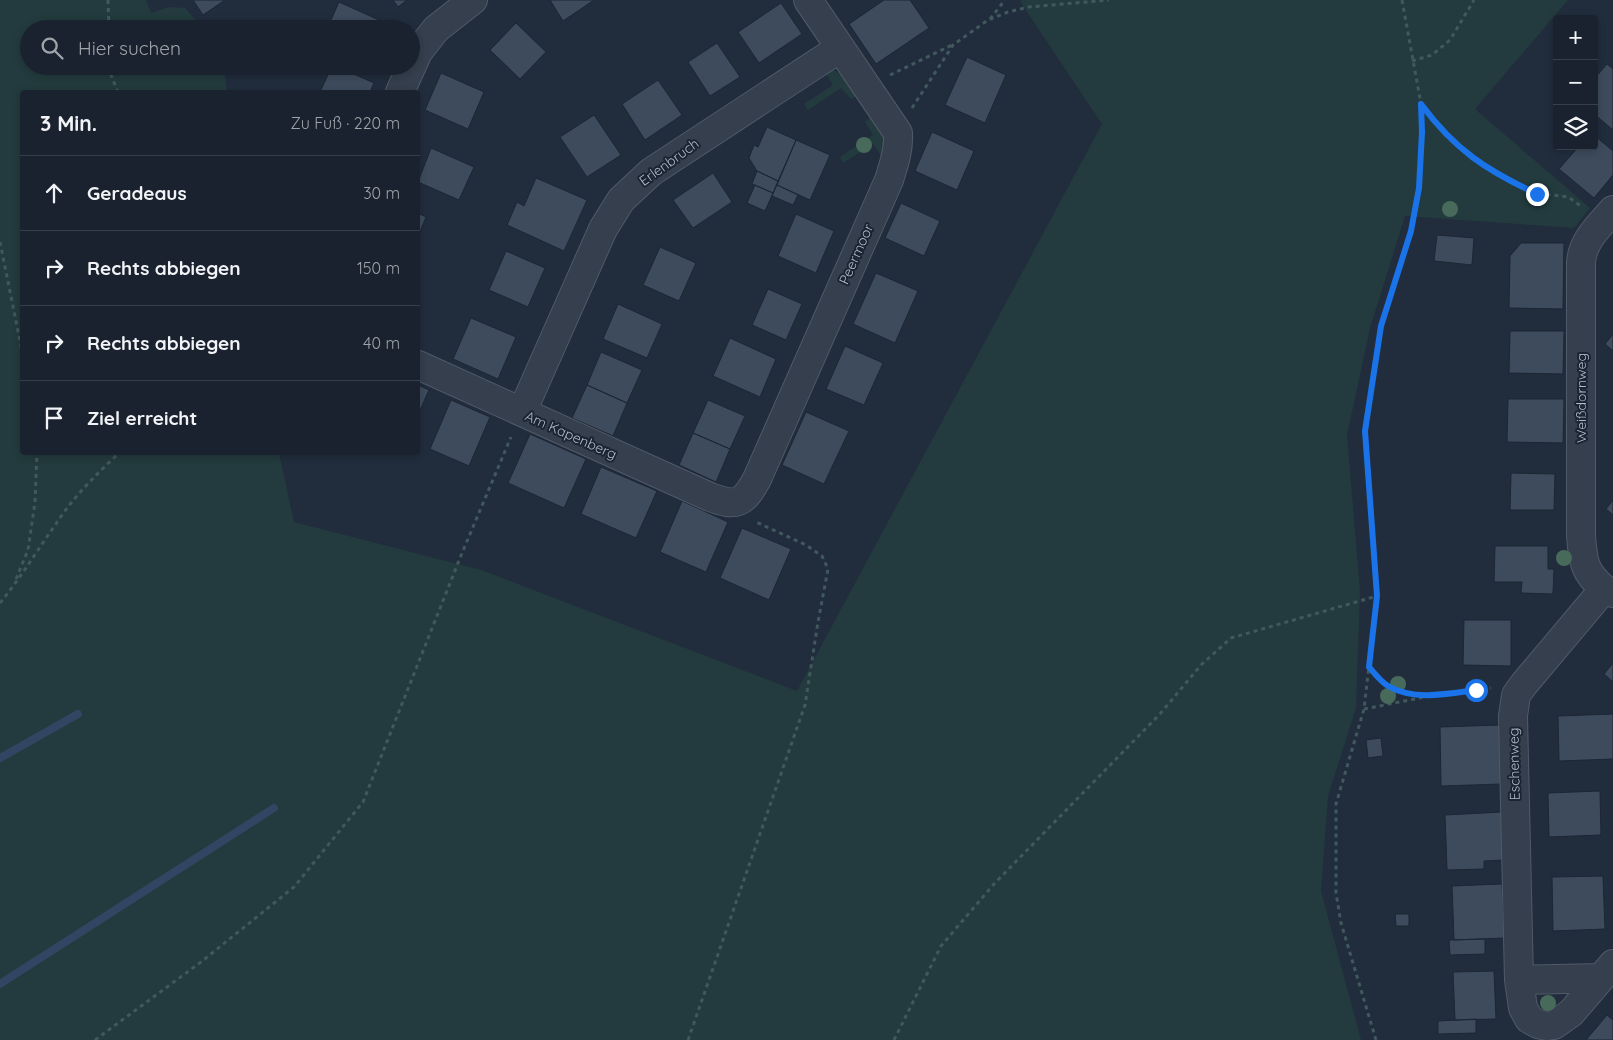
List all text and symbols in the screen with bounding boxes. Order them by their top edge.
map controls [1553,15,1598,150]
button: + [1553,15,1598,60]
search box [20,20,420,75]
icon: search [38,34,66,62]
text: Hier suchen [78,36,181,60]
button: − [1553,60,1598,105]
button: layers [1553,105,1598,150]
text: 3 Min. [40,110,97,136]
text: Zu Fuß · 220 m [291,113,400,133]
street label: Erlenbruch [636,134,702,190]
icon: ahead [40,179,68,207]
text: Geradeaus [87,181,187,205]
text: 30 m [363,183,400,203]
route end [1526,183,1549,206]
street label: Peermoor [835,220,878,287]
icon: right [40,254,68,282]
text: Rechts abbiegen [87,256,240,280]
text: 150 m [357,258,400,278]
icon: right [40,329,68,357]
text: Rechts abbiegen [87,331,240,355]
text: 40 m [363,333,400,353]
street label: Weißdornweg [1572,353,1590,443]
icon: arrive [40,404,68,432]
text: Ziel erreicht [87,406,197,430]
street label: Am Kapenberg [522,407,620,463]
route start [1465,679,1488,702]
street label: Eschenweg [1504,727,1524,801]

